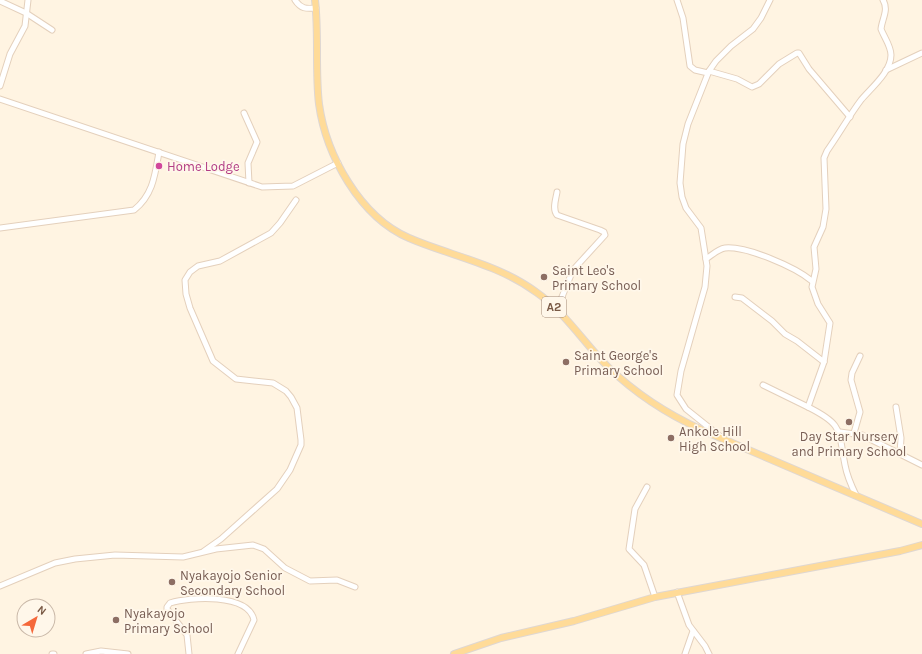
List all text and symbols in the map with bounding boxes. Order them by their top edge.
place label: Home Lodge [167,159,240,174]
marker: Home Lodge [154,161,164,171]
place label: Saint Leo's Primary School [552,263,641,293]
marker: Saint Leo's Primary School [539,272,549,282]
road number: A2 [542,297,566,317]
place label: Saint George's Primary School [574,348,663,378]
marker: Saint George's Primary School [561,357,571,367]
marker: Day Star Nursery and Primary School [844,417,854,427]
place label: Ankole Hill High School [679,424,750,454]
place label: Day Star Nursery and Primary School [792,429,906,459]
marker: Ankole Hill High School [666,433,676,443]
place label: Nyakayojo Senior Secondary School [180,568,285,598]
marker: Nyakayojo Senior Secondary School [167,577,177,587]
north arrow [16,598,56,638]
text: N [35,603,49,618]
place label: Nyakayojo Primary School [124,606,213,636]
marker: Nyakayojo Primary School [111,615,121,625]

